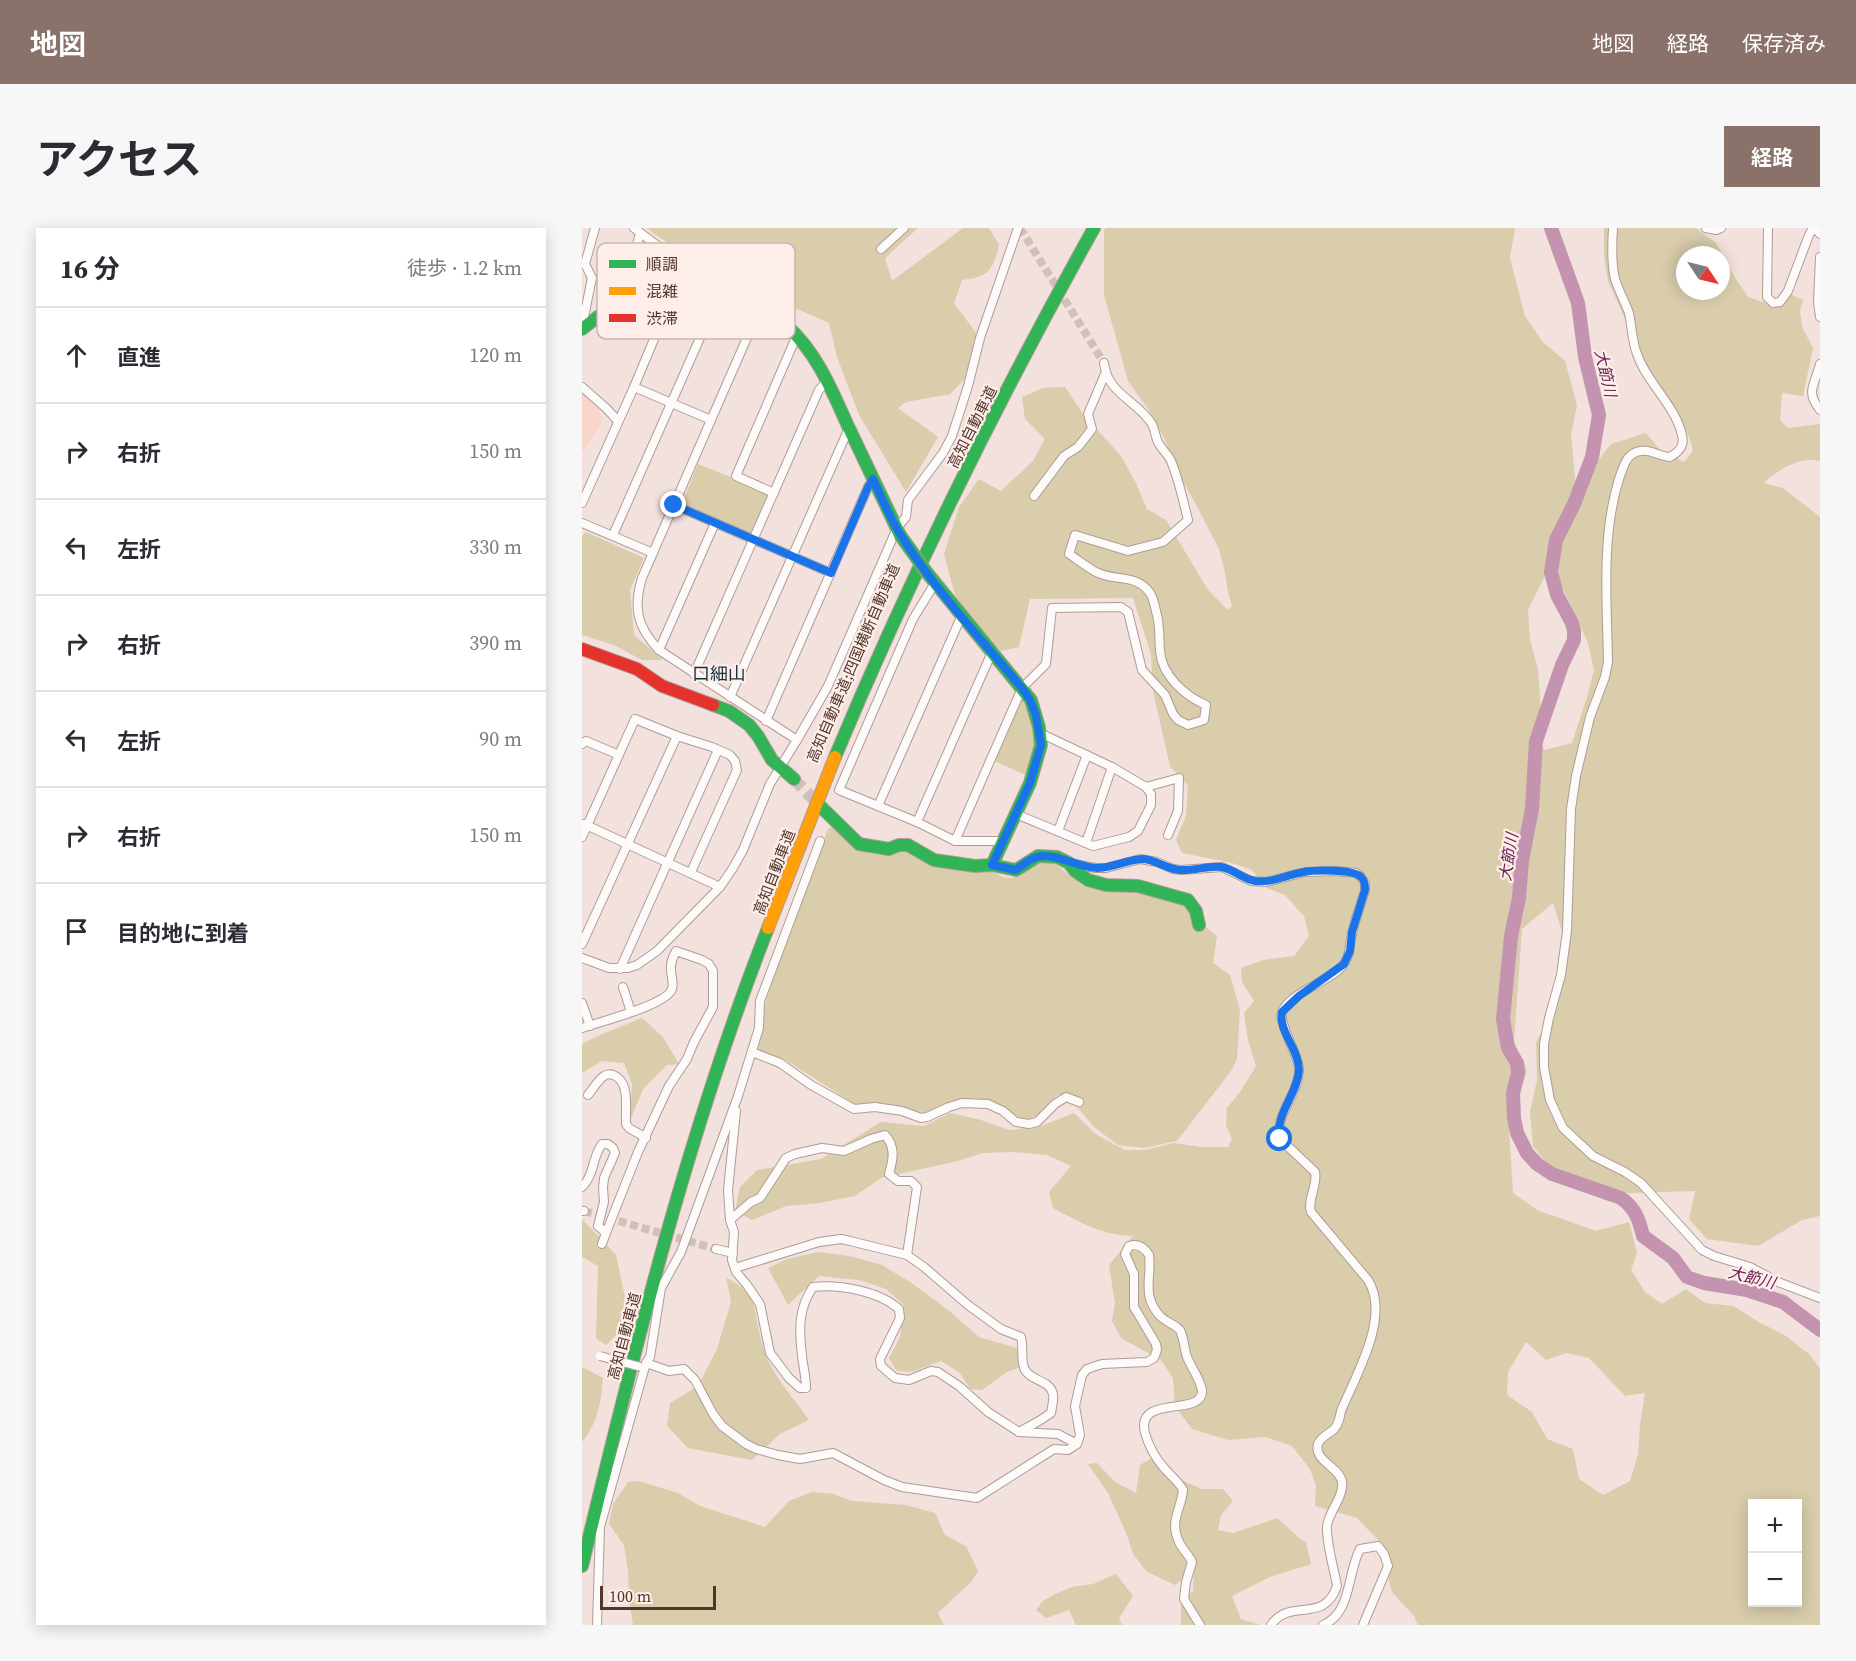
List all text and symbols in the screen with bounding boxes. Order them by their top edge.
text: 地図 [30,25,86,63]
text: 地図 [1592,29,1634,58]
text: 経路 [1667,29,1709,58]
text: 保存済み [1742,29,1826,58]
button: 経路 [1724,126,1820,187]
text: アクセス [36,130,202,188]
legend [597,243,795,339]
north arrow [1676,246,1730,300]
text: 16 分 [60,251,120,287]
text: 順調 [646,253,678,275]
text: 徒歩 · 1.2 km [407,254,522,282]
text: 混雑 [646,280,678,302]
text: 渋滞 [646,307,678,329]
icon: ahead [60,339,93,372]
text: 120 m [469,341,522,369]
text: 直進 [117,342,161,372]
water label: 大節川 [1590,347,1623,401]
street label: 高知自動車道 [942,382,1002,472]
icon: right [60,435,93,468]
text: 150 m [469,437,522,465]
text: 右折 [117,438,161,468]
route end [660,491,686,517]
icon: left [60,531,93,564]
text: 330 m [469,533,522,561]
text: 左折 [117,534,161,564]
street label: 高知自動車道;四国横断自動車道 [801,560,905,766]
icon: right [60,627,93,660]
text: 390 m [469,629,522,657]
text: 右折 [117,630,161,660]
district label: 口細山 [692,661,746,686]
icon: left [60,723,93,756]
text: 90 m [479,725,522,753]
text: 左折 [117,726,161,756]
icon: right [60,819,93,852]
text: 150 m [469,821,522,849]
text: 右折 [117,822,161,852]
street label: 高知自動車道 [748,826,800,918]
water label: 大節川 [1493,830,1523,882]
icon: arrive [60,915,93,948]
text: 目的地に到着 [117,918,249,948]
route start [1266,1125,1292,1151]
water label: 大節川 [1726,1261,1780,1294]
street label: 高知自動車道 [602,1290,646,1382]
map controls [1748,1499,1802,1607]
button: + [1748,1499,1802,1553]
button: − [1748,1553,1802,1607]
scale bar [600,1583,716,1610]
text: 100 m [609,1585,651,1607]

